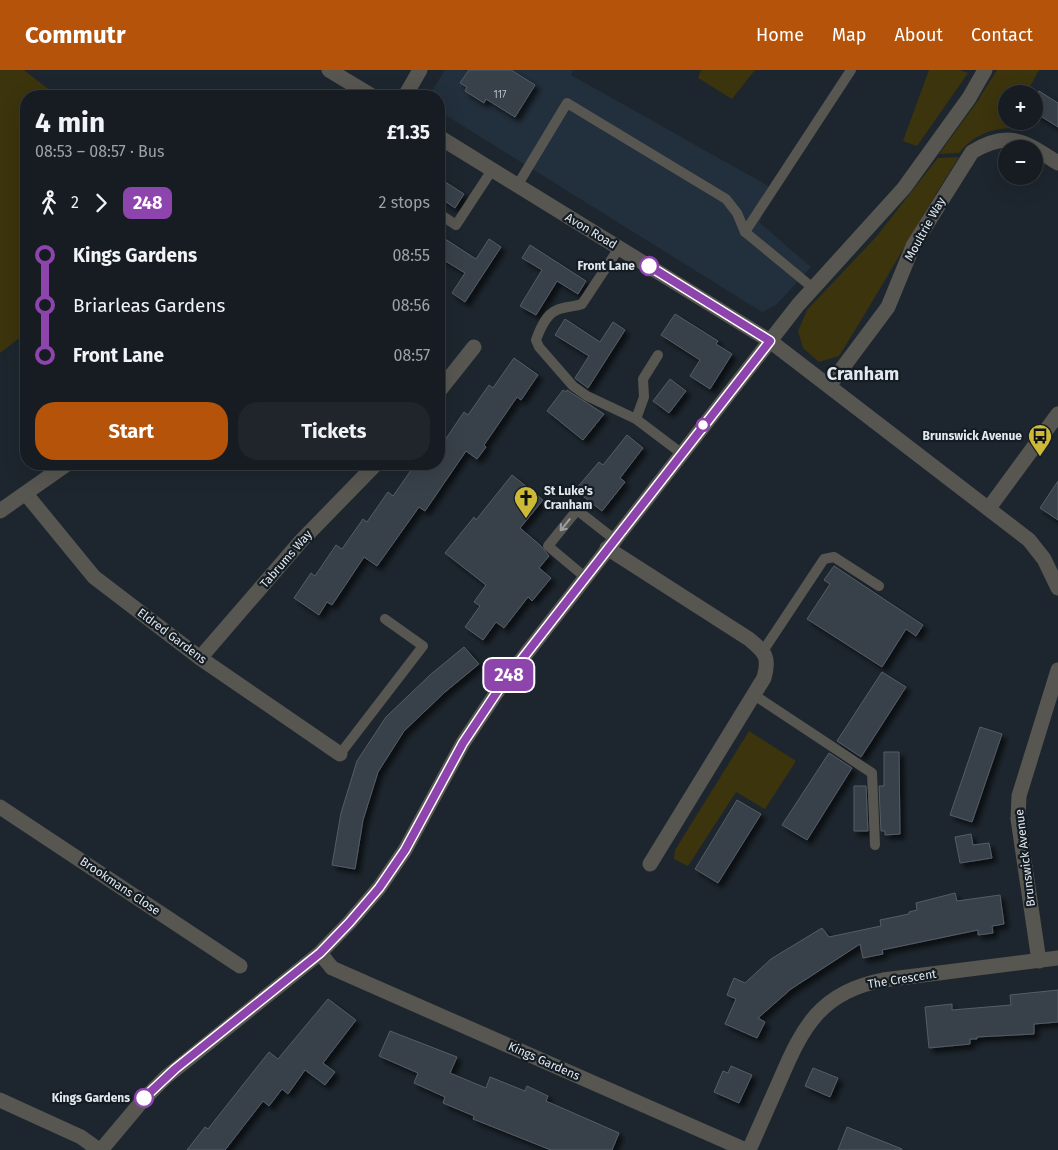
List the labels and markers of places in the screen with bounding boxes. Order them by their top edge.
marker: Front Lane [639,256,659,276]
place label: Front Lane [578,259,635,273]
unlabelled marker [696,418,710,432]
bus stop icon: Brunswick Avenue [1027,423,1053,457]
place label: Brunswick Avenue [923,429,1022,443]
place label: St Luke's Cranham [544,484,593,512]
church icon: St Luke's Cranham [513,485,539,519]
marker: Kings Gardens [134,1088,154,1108]
place label: Kings Gardens [52,1091,130,1105]

